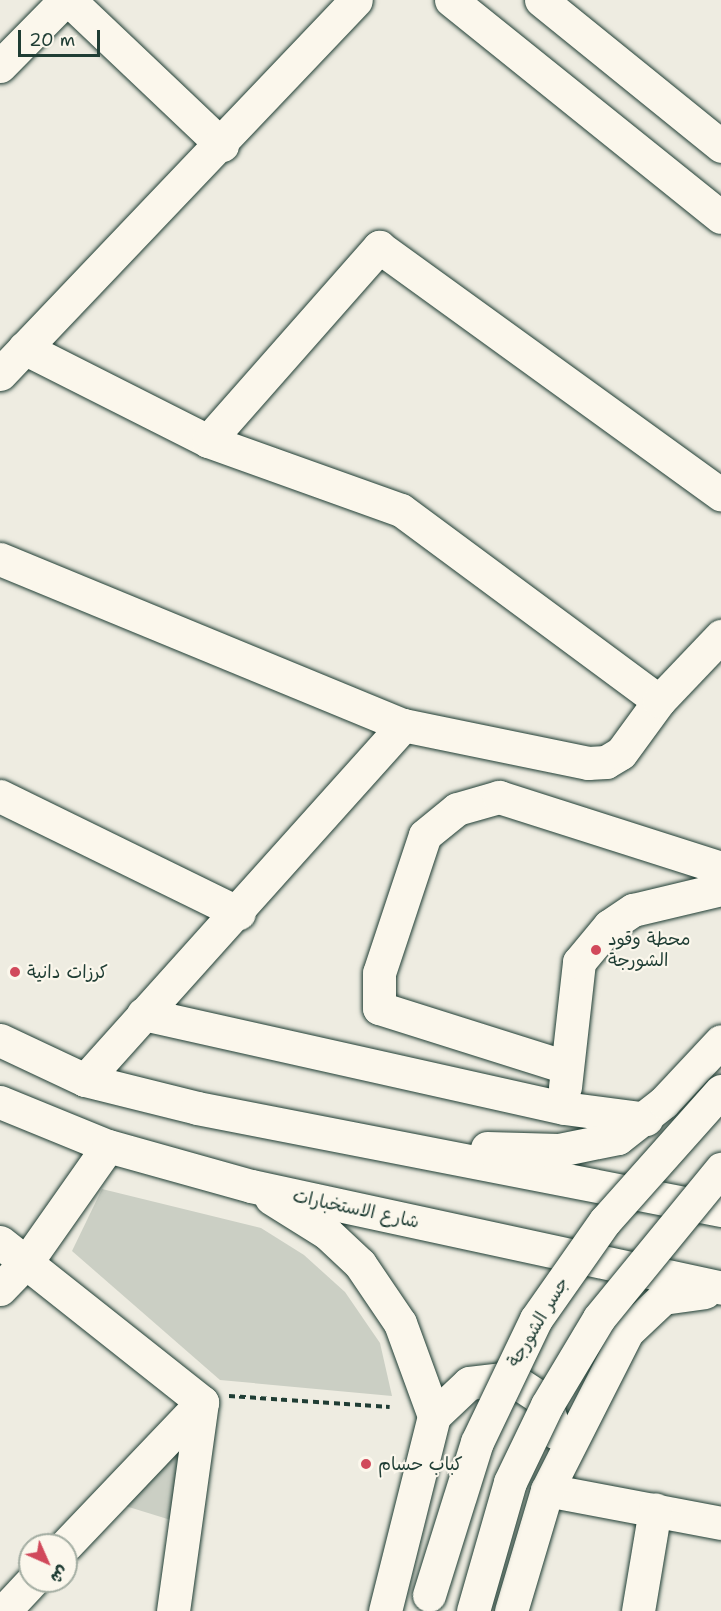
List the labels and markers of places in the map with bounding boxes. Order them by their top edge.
place label: محطة وقود الشورجة [608,929,690,972]
marker: محطة وقود الشورجة [589,943,603,957]
place label: كرزات دانية [27,961,108,983]
marker: كرزات دانية [8,965,22,979]
place label: كباب حسام [378,1453,463,1475]
marker: كباب حسام [359,1457,373,1471]

